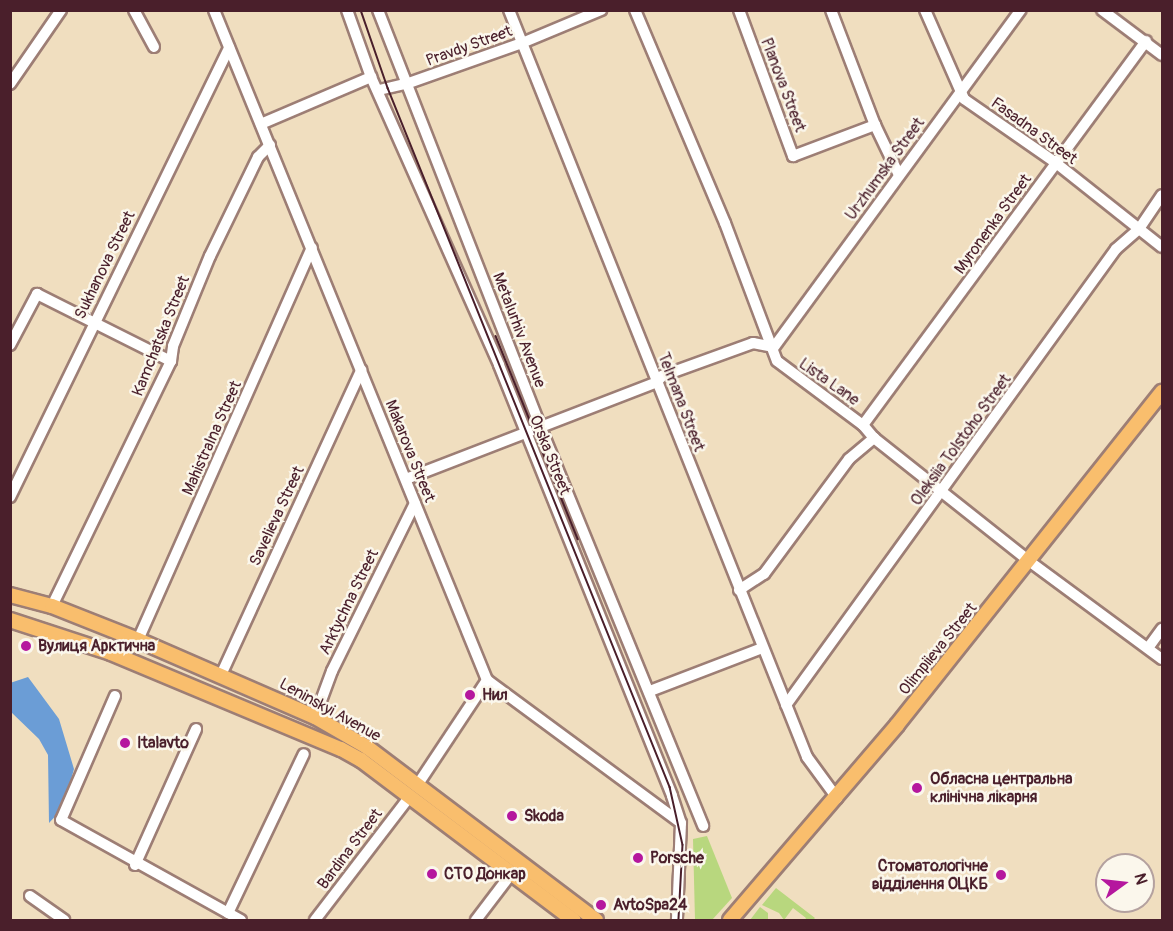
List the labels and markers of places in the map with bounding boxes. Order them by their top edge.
place label: Вулиця Арктична [38,636,155,656]
marker: Вулиця Арктична [19,639,33,653]
place label: Нил [482,685,508,705]
marker: Нил [463,688,477,702]
place label: Italavto [137,733,189,753]
marker: Italavto [118,736,132,750]
place label: Обласна центральна клінічна лікарня [930,769,1072,807]
marker: Обласна центральна клінічна лікарня [908,779,926,797]
place label: Skoda [524,806,564,826]
marker: Skoda [505,809,519,823]
place label: Porsche [650,848,704,868]
marker: Porsche [631,851,645,865]
place label: Стоматологічне відділення ОЦКБ [872,856,988,894]
place label: СТО Донкар [444,864,526,884]
marker: Стоматологічне відділення ОЦКБ [992,866,1010,884]
marker: СТО Донкар [425,867,439,881]
place label: AvtoSpa24 [613,895,687,915]
marker: AvtoSpa24 [594,898,608,912]

